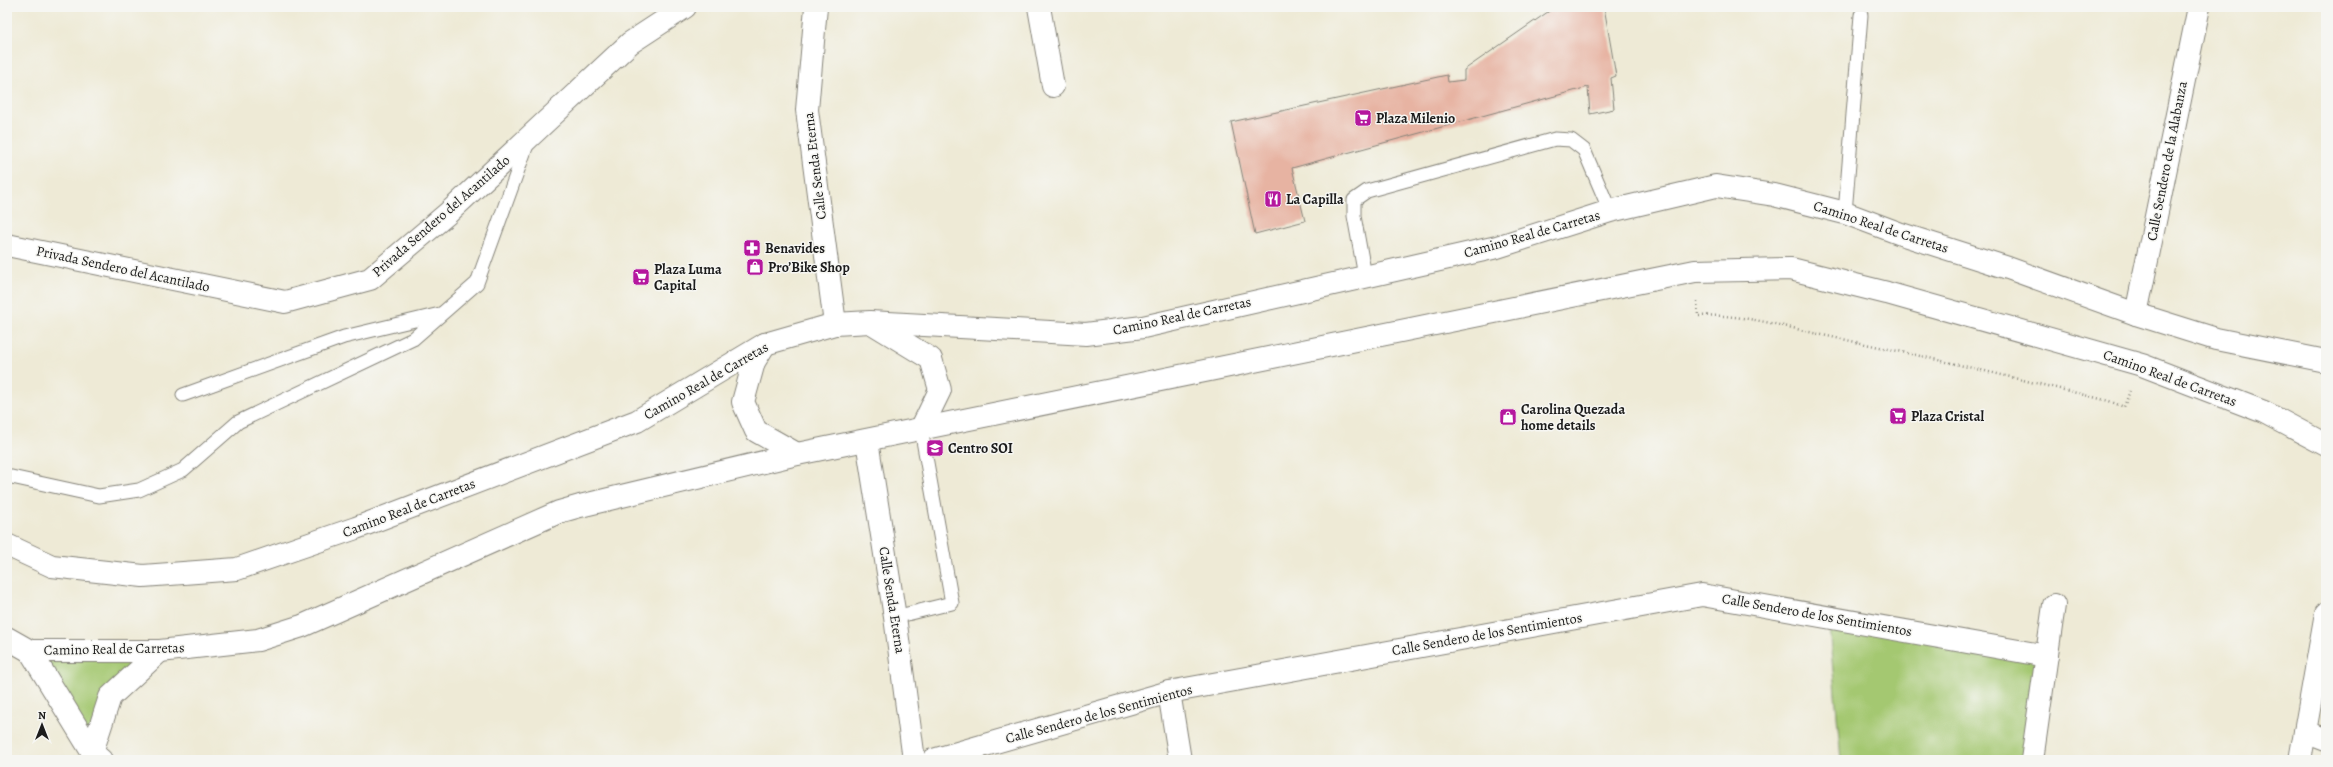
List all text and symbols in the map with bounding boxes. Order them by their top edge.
street label: Calle Sendero de la Alabanza [2142,79,2192,243]
supermarket icon: Plaza Milenio [1353,108,1373,128]
place label: Plaza Milenio [1376,109,1455,128]
street label: Calle Senda Eterna [799,111,831,221]
street label: Privada Sendero del Acantilado [368,151,514,281]
restaurant icon: La Capilla [1263,189,1283,209]
place label: La Capilla [1286,190,1344,209]
street label: Camino Real de Carretas [1811,196,1951,258]
street label: Camino Real de Carretas [1462,205,1602,263]
pharmacy icon: Benavides [742,238,762,258]
place label: Benavides [765,239,825,258]
street label: Privada Sendero del Acantilado [34,241,212,297]
shop icon: Pro’Bike Shop [745,257,765,277]
place label: Pro’Bike Shop [768,258,850,277]
place label: Plaza Luma Capital [654,260,722,295]
supermarket icon: Plaza Luma Capital [631,267,651,287]
street label: Camino Real de Carretas [1111,292,1253,340]
street label: Camino Real de Carretas [640,338,772,424]
street label: Camino Real de Carretas [2101,345,2239,411]
place label: Carolina Quezada home details [1521,400,1625,435]
supermarket icon: Plaza Cristal [1888,406,1908,426]
shop icon: Carolina Quezada home details [1498,407,1518,427]
place label: Plaza Cristal [1911,407,1984,426]
school or university icon: Centro SOI [925,438,945,458]
place label: Centro SOI [948,439,1013,458]
street label: Camino Real de Carretas [340,474,478,542]
street label: Calle Senda Eterna [874,545,910,655]
street label: Calle Sendero de los Sentimientos [1720,589,1914,641]
street label: Calle Sendero de los Sentimientos [1390,608,1584,660]
street label: Camino Real de Carretas [43,638,185,660]
street label: Calle Sendero de los Sentimientos [1003,680,1195,748]
north arrow [22,705,62,745]
text: N [38,708,46,723]

